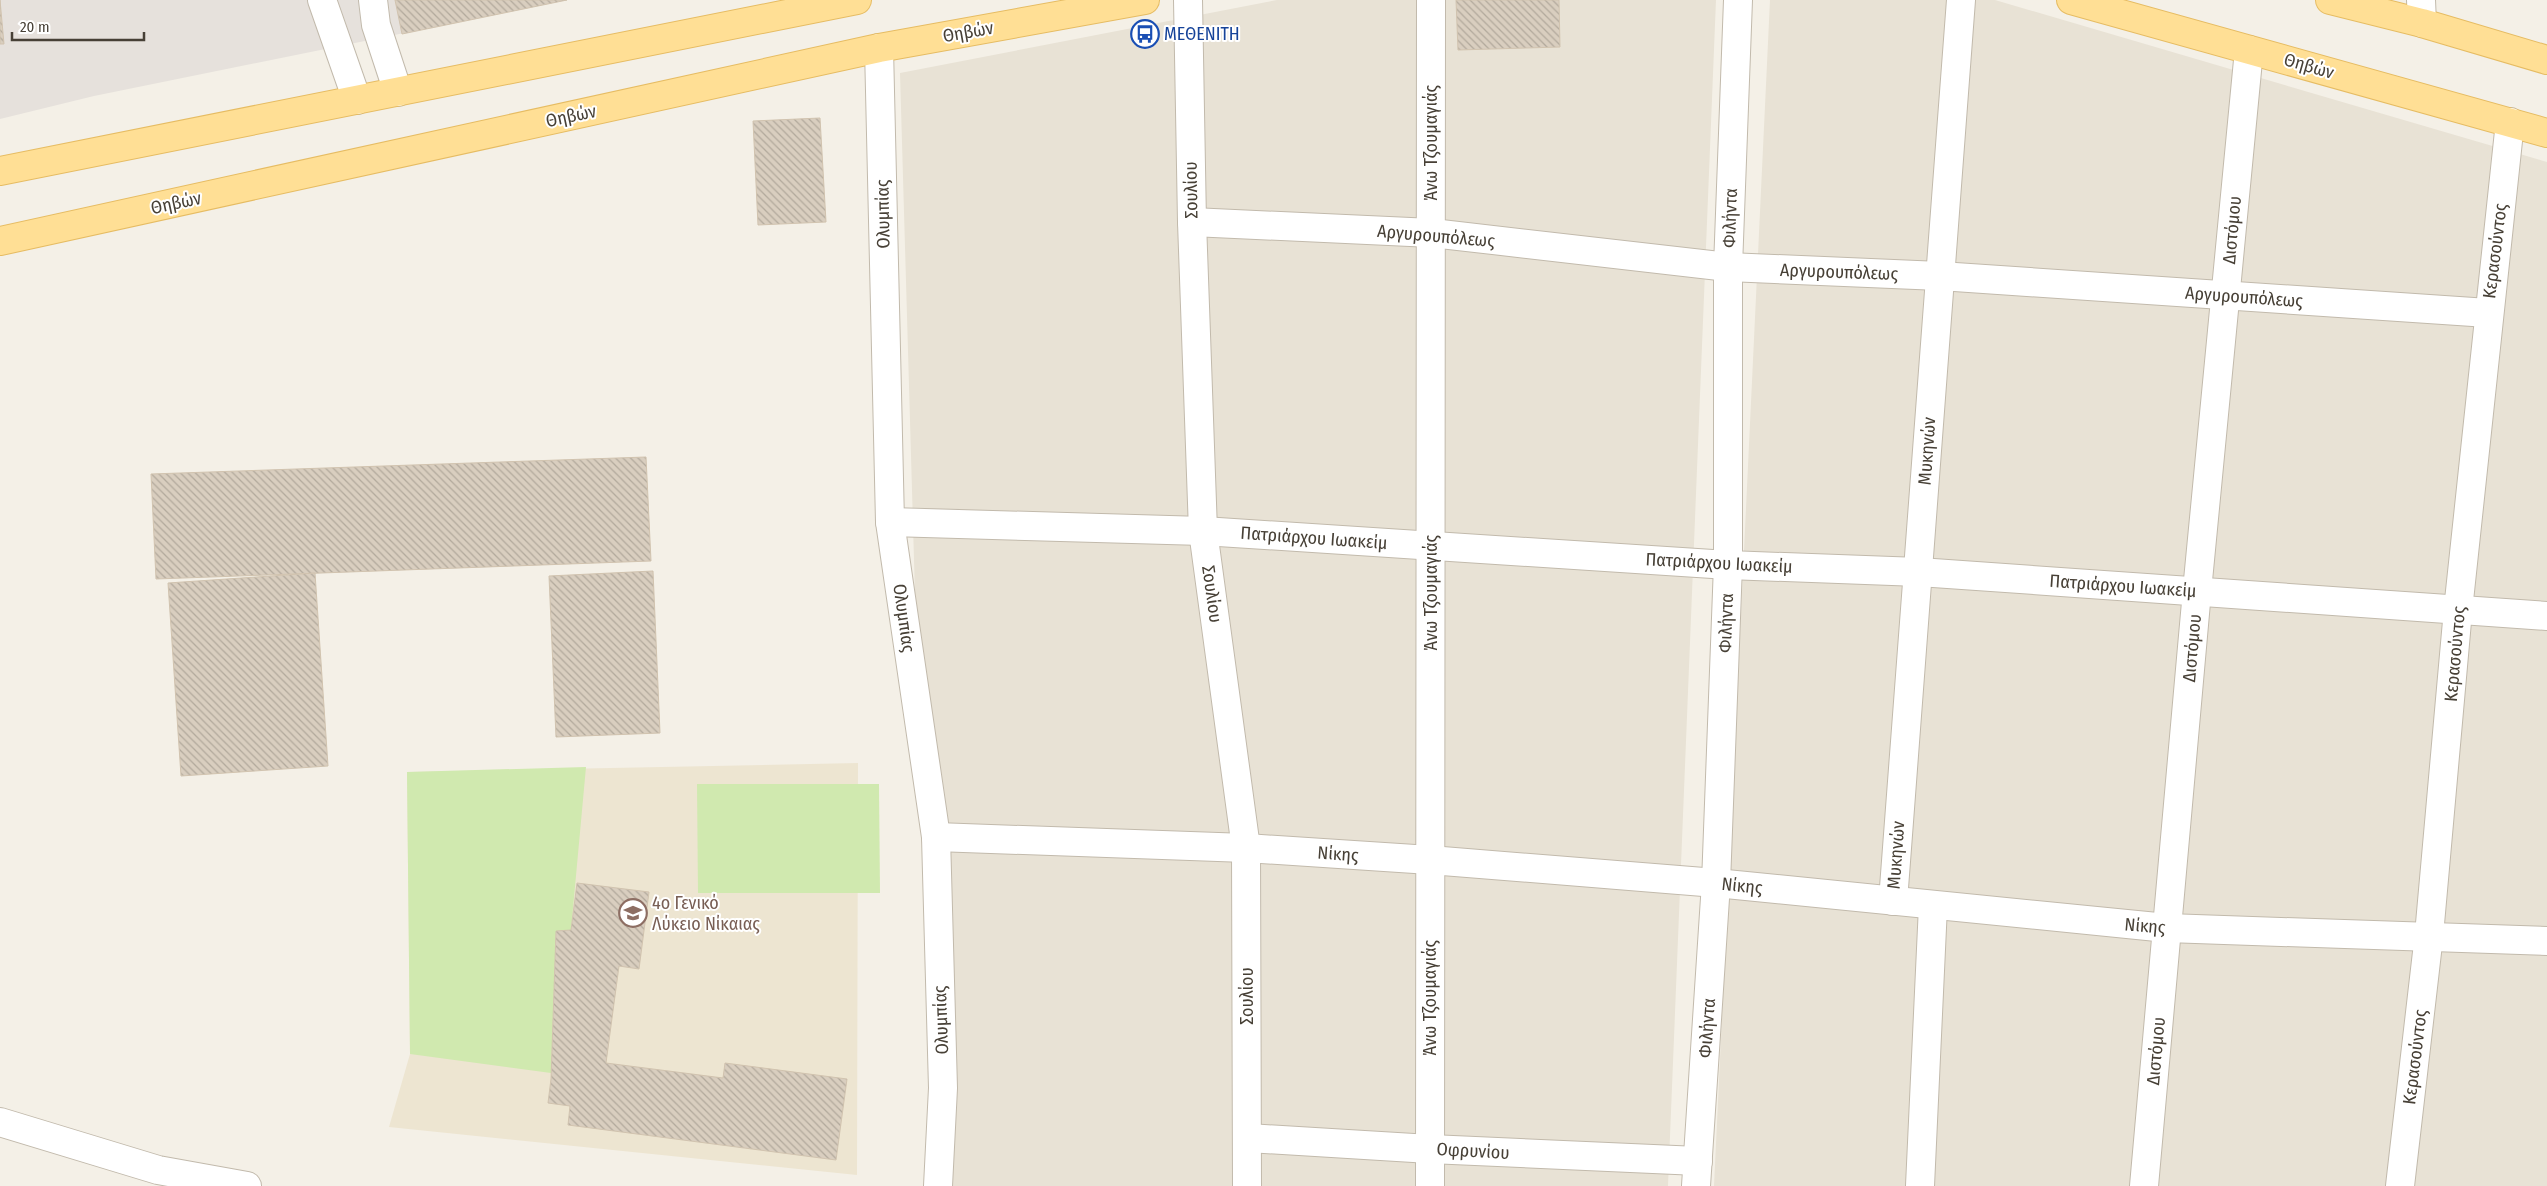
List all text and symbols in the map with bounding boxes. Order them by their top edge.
scale bar [12,10,145,42]
street label: Θηβών [941,17,995,47]
text: 20 m [20,18,50,36]
bus stop icon: ΜΕΘΕΝΙΤΗ [1130,19,1160,49]
place label: ΜΕΘΕΝΙΤΗ [1164,23,1240,45]
street label: Θηβών [2281,48,2337,84]
street label: Άνω Τζουμαγιάς [1420,85,1442,201]
street label: Θηβών [544,100,598,132]
street label: Σουλίου [1180,161,1202,219]
street label: Ολυμπίας [871,179,895,249]
street label: Θηβών [149,187,203,219]
street label: Φιλήντα [1718,188,1742,248]
street label: Διστόμου [2218,195,2246,265]
street label: Κερασούντος [2478,202,2512,300]
street label: Αργυρουπόλεως [1376,220,1496,252]
street label: Αργυρουπόλεως [1780,259,1899,285]
street label: Αργυρουπόλεως [2184,282,2304,312]
street label: Μυκηνών [1914,416,1940,486]
street label: Πατριάρχου Ιωακείμ [1240,522,1388,554]
street label: Άνω Τζουμαγιάς [1420,535,1442,651]
street label: Πατριάρχου Ιωακείμ [1645,548,1793,578]
street label: Σουλίου [1197,564,1227,624]
street label: Πατριάρχου Ιωακείμ [2049,570,2197,602]
street label: Ολυμπίας [888,582,920,654]
street label: Φιλήντα [1714,593,1738,653]
street label: Κερασούντος [2440,605,2470,703]
street label: Διστόμου [2178,613,2206,683]
street label: Μυκηνών [1883,820,1909,890]
street label: Νίκης [1317,842,1360,866]
street label: Νίκης [1720,873,1764,899]
place label: 4ο Γενικό Λύκειο Νίκαιας [652,892,760,935]
school or university icon: 4ο Γενικό Λύκειο Νίκαιας [618,898,648,928]
street label: Νίκης [2124,913,2167,939]
street label: Άνω Τζουμαγιάς [1419,940,1441,1056]
street label: Σουλίου [1236,967,1258,1025]
street label: Ολυμπίας [929,985,953,1055]
street label: Φιλήντα [1694,997,1720,1059]
street label: Κερασούντος [2398,1008,2432,1106]
street label: Διστόμου [2142,1016,2170,1086]
street label: Οφρυνίου [1436,1138,1510,1164]

